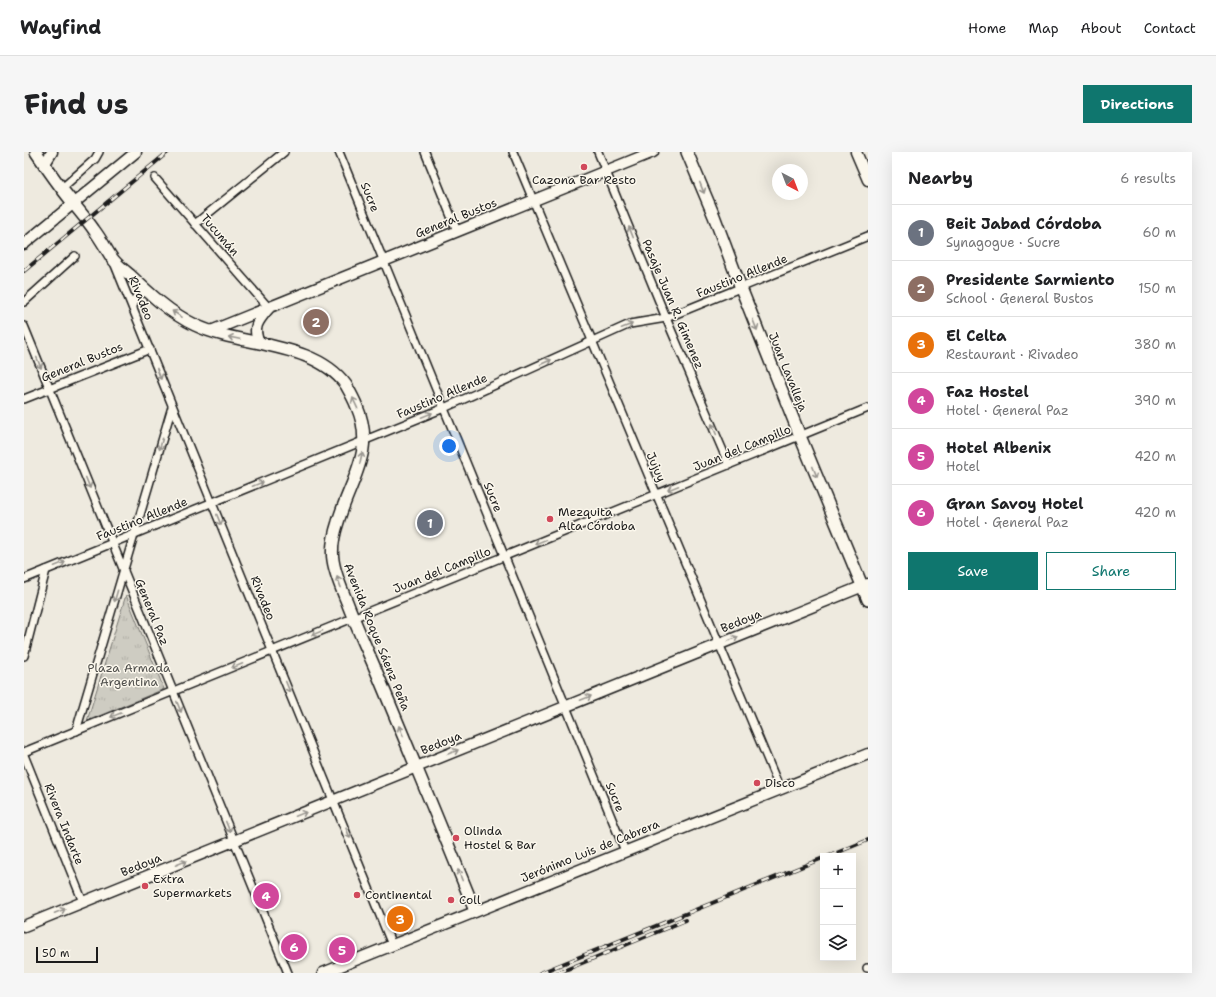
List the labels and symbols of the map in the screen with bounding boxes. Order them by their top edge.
marker: Cazona Bar Resto [579,162,589,172]
north arrow [772,164,808,200]
place label: Cazona Bar Resto [532,172,636,188]
street label: Sucre [357,180,383,214]
one-way arrow [699,182,707,194]
street label: General Bustos [413,194,499,242]
street label: Tucumán [197,211,243,259]
one-way arrow [627,226,634,238]
street label: Pasaje Juan R. Gimenez [638,237,708,371]
street label: Faustino Allende [694,250,790,302]
street label: Rivadeo [125,273,157,323]
pin: 2 [303,307,329,337]
one-way arrow [171,310,182,318]
one-way arrow [752,318,760,330]
one-way arrow [620,321,632,329]
street label: Juan Lavalleja [765,330,811,415]
one-way arrow [228,333,241,341]
street label: General Bustos [39,338,125,386]
one-way arrow [35,356,43,368]
one-way arrow [539,358,551,365]
one-way arrow [156,367,164,379]
street label: Faustino Allende [394,370,490,422]
one-way arrow [351,397,358,409]
one-way arrow [421,411,433,418]
street label: Juan del Campillo [691,421,793,475]
one-way arrow [709,423,717,435]
your location [439,436,459,456]
one-way arrow [157,437,164,450]
street label: Jujuy [643,450,669,484]
one-way arrow [358,451,366,464]
one-way arrow [812,466,819,478]
one-way arrow [85,476,92,488]
one-way arrow [252,479,264,487]
street label: Sucre [480,480,506,514]
one-way arrow [668,484,680,492]
street label: Faustino Allende [94,493,190,545]
place label: Mezquita Alta Córdoba [558,504,636,534]
pin: 1 [417,508,443,538]
one-way arrow [216,513,223,525]
marker: Mezquita Alta Córdoba [545,514,555,524]
one-way arrow [534,539,546,546]
street label: Juan del Campillo [391,543,493,597]
one-way arrow [54,560,66,568]
street label: Avenida Roque Sáenz Peña [340,561,414,714]
street label: Rivadeo [247,573,279,623]
one-way arrow [335,575,342,588]
street label: General Paz [131,576,173,648]
one-way arrow [112,589,119,602]
street label: Bedoya [718,605,764,636]
one-way arrow [312,629,324,637]
one-way arrow [726,634,738,642]
park label: Plaza Armada Argentina [88,660,171,690]
one-way arrow [231,662,243,670]
one-way arrow [284,681,292,693]
one-way arrow [580,694,592,701]
one-way arrow [176,701,184,713]
one-way arrow [111,711,123,719]
one-way arrow [397,725,405,737]
street label: Bedoya [418,727,464,758]
one-way arrow [446,748,458,755]
place label: Disco [765,775,795,791]
marker: Disco [752,778,762,788]
street label: Sucre [602,780,628,814]
street label: Rivera Indarte [40,781,88,867]
one-way arrow [295,809,307,817]
street label: Jerónimo Luis de Cabrera [518,816,662,886]
one-way arrow [225,821,233,833]
place label: Olinda Hostel & Bar [464,823,537,853]
one-way arrow [344,827,352,839]
marker: Olinda Hostel & Bar [451,833,461,843]
street label: Bedoya [118,849,164,880]
one-way arrow [174,858,186,866]
one-way arrow [456,869,464,881]
place label: Extra Supermarkets [153,871,232,901]
marker: Extra Supermarkets [140,881,150,891]
pin: 4 [253,881,279,911]
place label: Continental [365,887,432,903]
marker: Continental [352,890,362,900]
place label: Coll [459,892,481,908]
marker: Coll [446,895,456,905]
pin: 3 [387,904,413,934]
one-way arrow [54,907,66,915]
pin: 6 [281,932,307,962]
pin: 5 [329,935,355,965]
scale bar [36,945,98,964]

